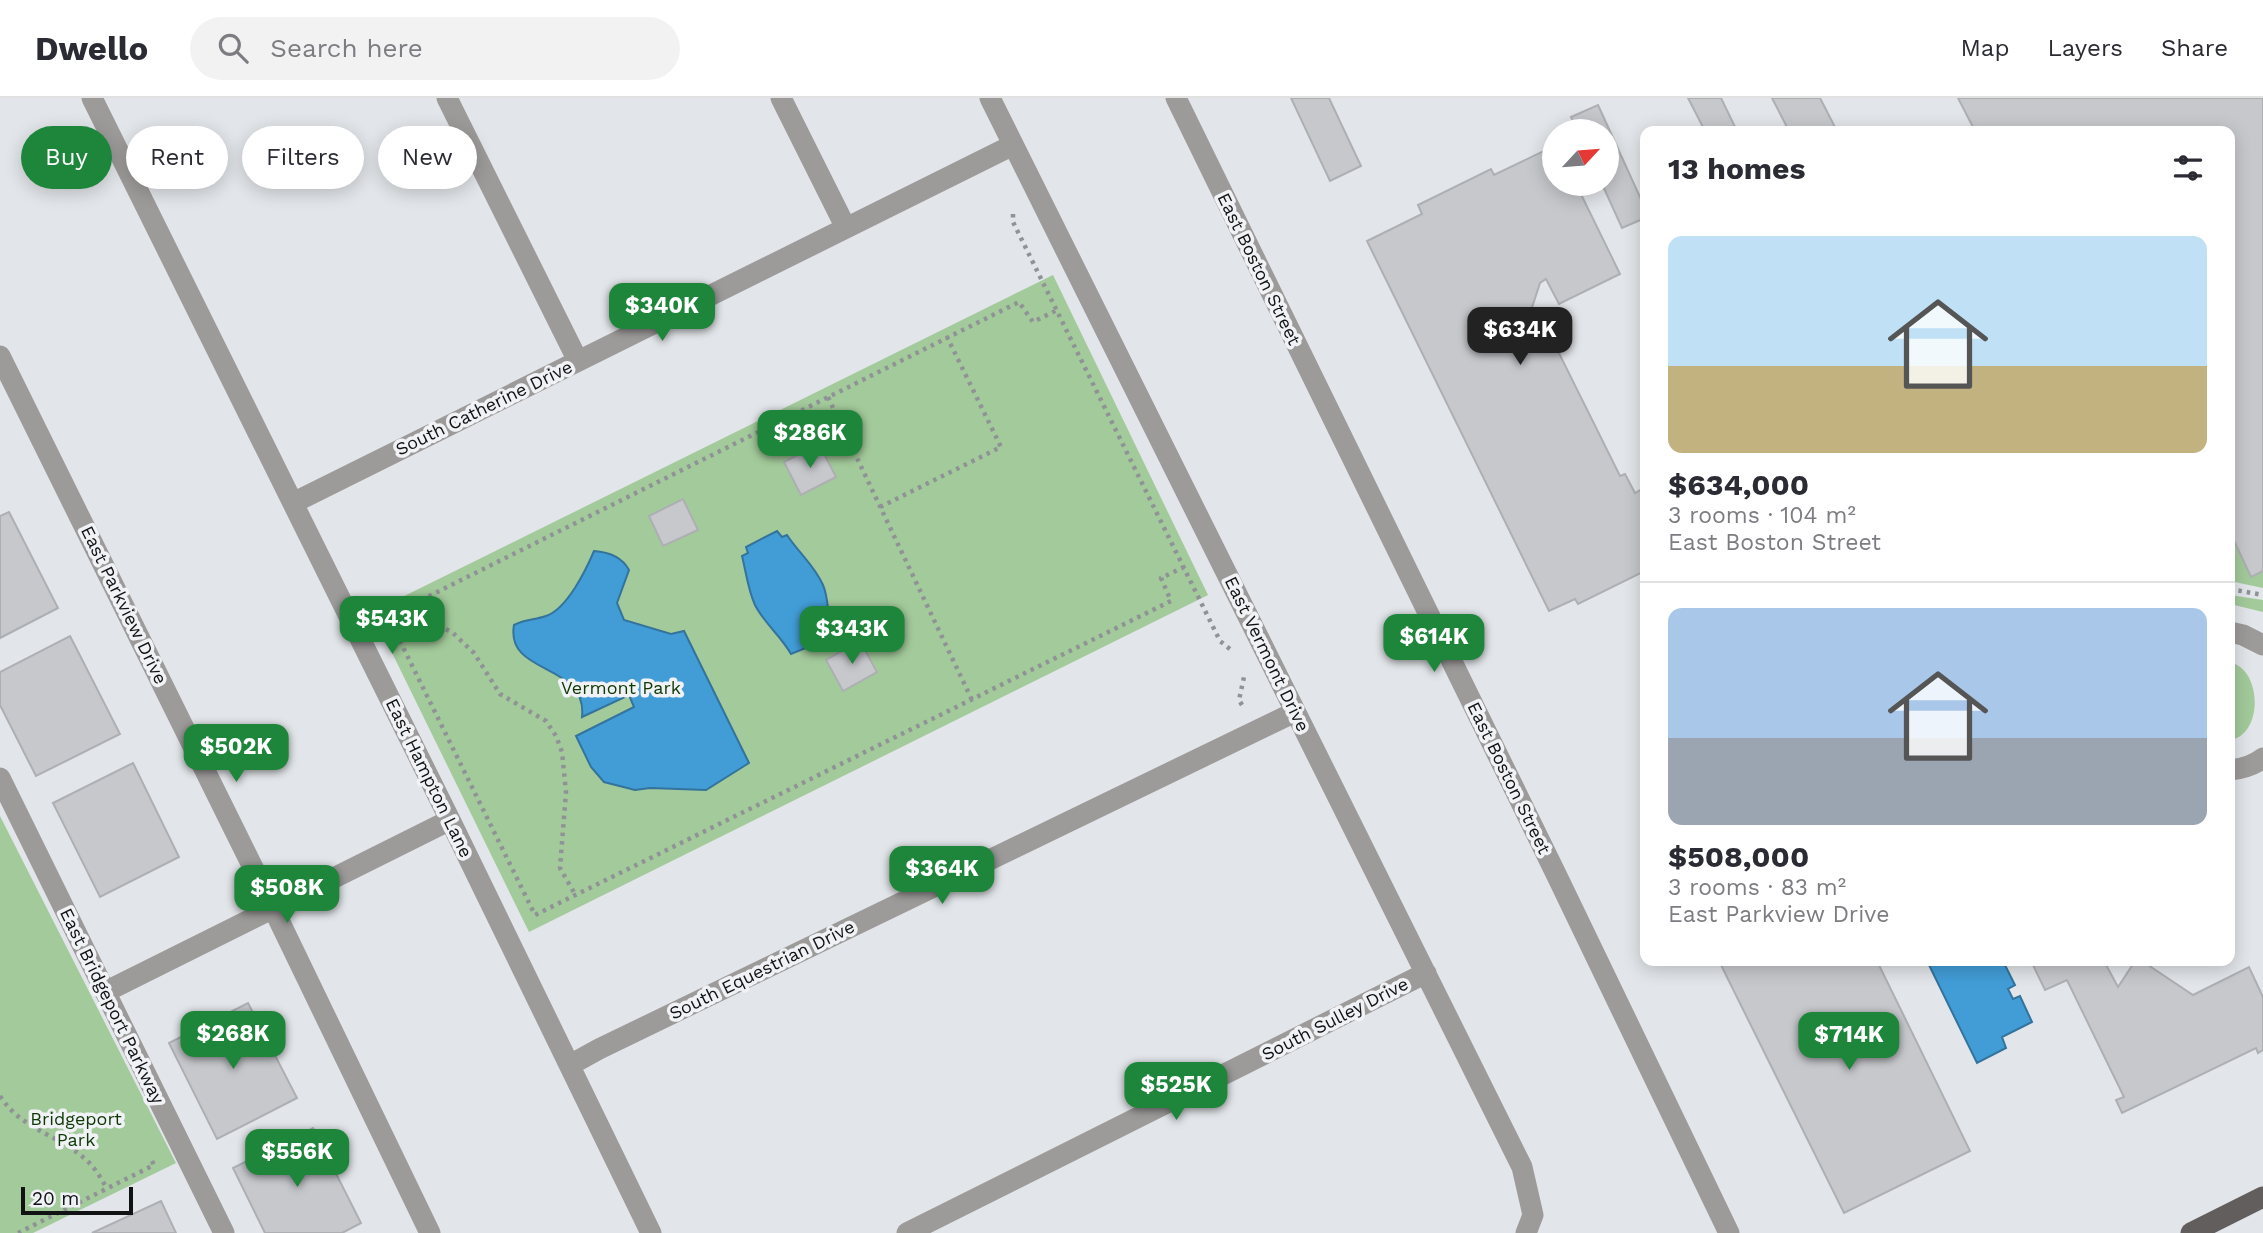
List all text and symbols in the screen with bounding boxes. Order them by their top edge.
search box [190,17,680,80]
text: Dwello [35,29,148,68]
icon: search [214,29,252,67]
text: Search here [270,33,423,63]
text: Map [1961,34,2009,62]
text: Layers [2047,34,2123,62]
text: Share [2161,34,2228,62]
north arrow [1542,119,1619,196]
map controls [1542,119,1619,196]
chip: Buy [21,126,112,189]
chip: Rent [126,126,228,189]
chip: Filters [242,126,364,189]
chip: New [378,126,477,189]
icon: filters [2169,149,2207,187]
text: 13 homes [1668,151,1805,186]
street label: East Boston Street [1213,189,1306,349]
icon: home [1875,281,2001,407]
pin: $340K [613,284,711,343]
text: $340K [625,292,699,319]
pin: $634K [1471,308,1569,367]
text: $634K [1483,316,1557,343]
street label: South Catherine Drive [392,356,576,460]
pin: $286K [761,410,859,470]
text: $286K [774,419,846,446]
text: $634,000 [1668,467,1809,502]
text: 3 rooms · 104 m² [1668,502,1856,529]
street label: East Parkview Drive [77,522,172,687]
text: East Boston Street [1668,529,1881,556]
street label: East Vermont Drive [1221,573,1314,735]
pin: $543K [343,596,441,656]
text: $543K [356,605,428,632]
pin: $343K [803,606,901,666]
pin: $614K [1385,614,1483,674]
text: $343K [816,615,888,642]
text: $614K [1399,623,1469,650]
icon: home [1875,653,2001,779]
park label: Vermont Park [561,677,681,698]
street label: East Hampton Lane [382,695,477,861]
street label: East Boston Street [1463,698,1556,858]
pin: $502K [187,724,285,784]
text: $502K [200,733,272,760]
text: $508,000 [1668,839,1809,874]
pin: $364K [893,846,991,906]
text: $364K [905,855,979,882]
pin: $508K [238,866,336,925]
text: $508K [250,874,324,901]
text: 3 rooms · 83 m² [1668,874,1846,901]
text: East Parkview Drive [1668,901,1890,928]
street label: East Bridgeport Parkway [56,905,169,1108]
street label: South Equestrian Drive [666,915,858,1024]
street label: South Sulley Drive [1258,973,1412,1065]
pin: $268K [184,1012,282,1071]
pin: $714K [1800,1012,1898,1072]
text: $268K [197,1020,269,1047]
text: $714K [1814,1021,1884,1048]
pin: $525K [1127,1062,1225,1122]
text: $525K [1140,1071,1212,1098]
park label: Bridgeport Park [30,1108,122,1150]
pin: $556K [248,1130,346,1189]
text: $556K [261,1138,333,1165]
scale bar [21,1184,133,1216]
text: 20 m [32,1187,79,1210]

